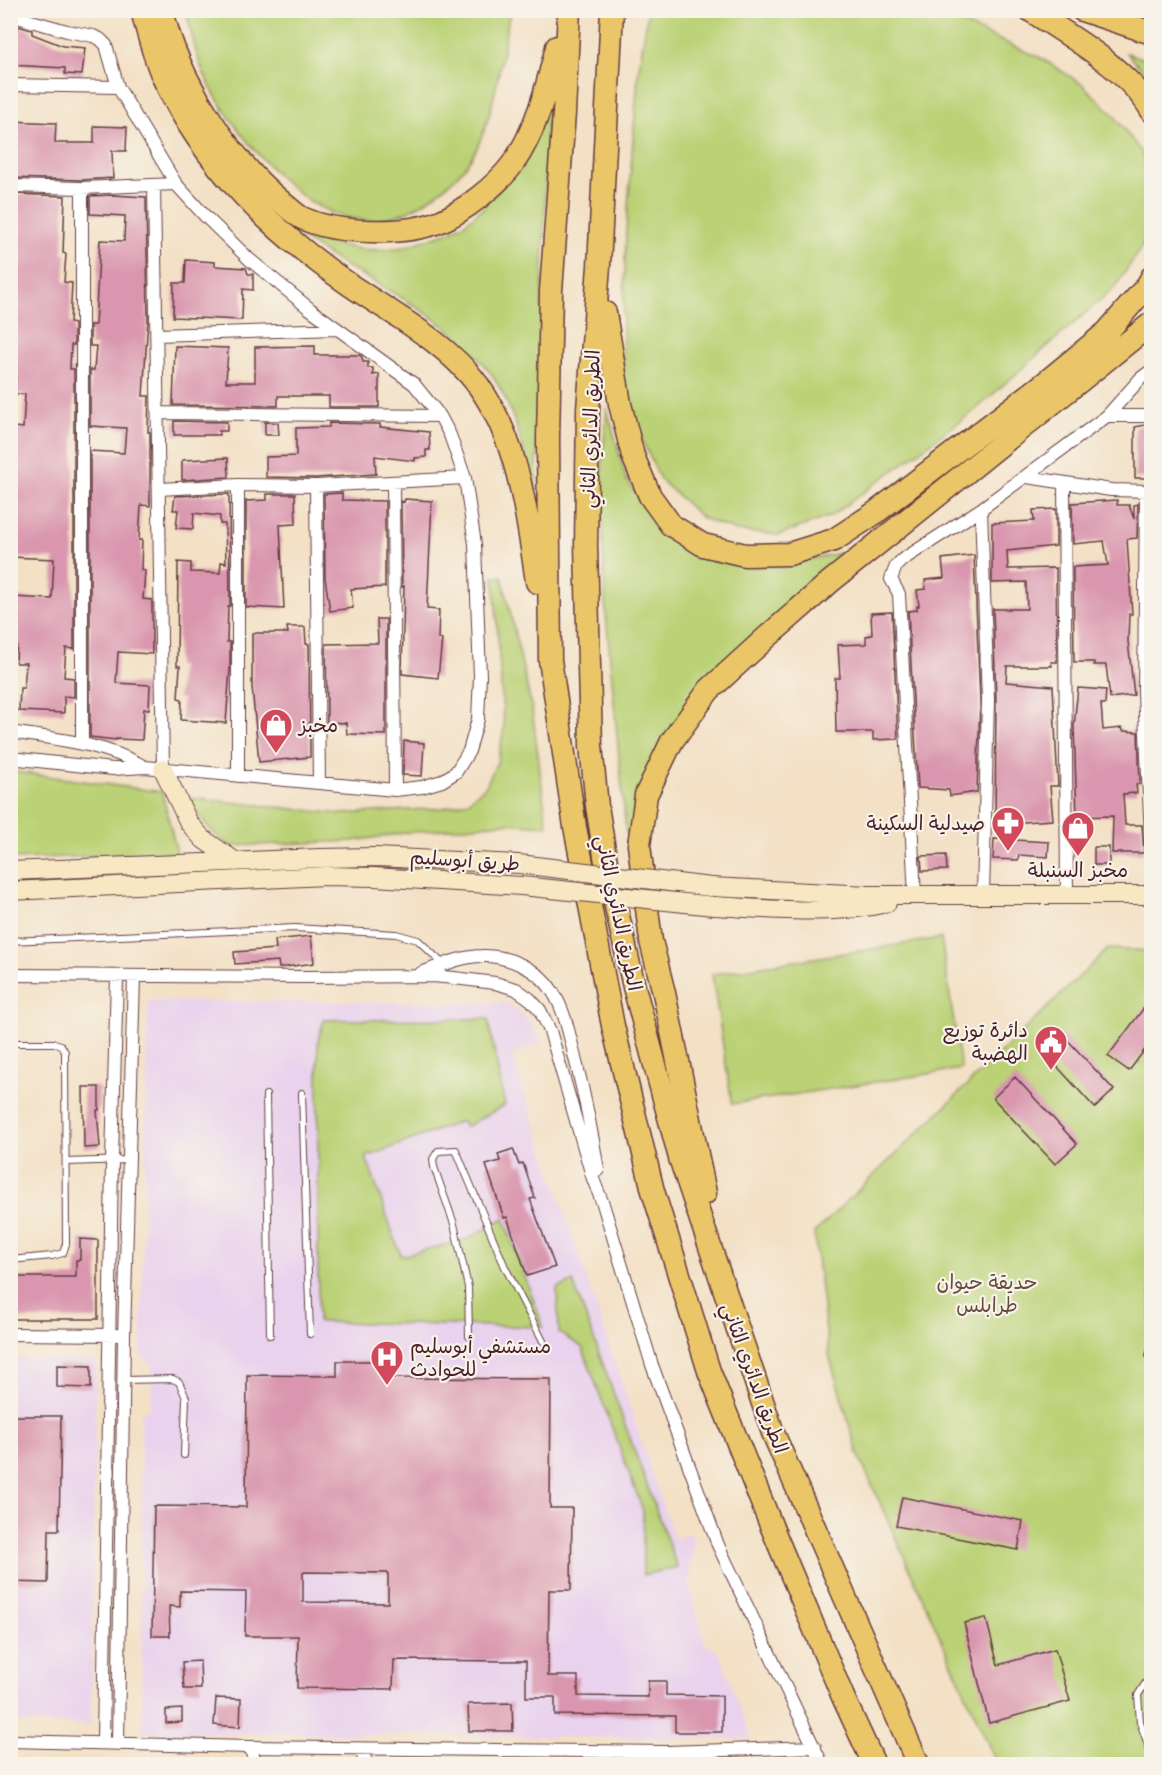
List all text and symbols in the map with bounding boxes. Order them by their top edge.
street label: الطريق الدائري الثاني [575,349,611,509]
shop icon: مخبز [258,707,294,754]
place label: مخبز [297,713,338,740]
pharmacy icon: صيدلية السكينة [990,805,1026,852]
shop icon: مخبز السنبلة [1060,810,1096,857]
place label: صيدلية السكينة [867,811,985,838]
street label: الطريق الدائري الثاني [585,833,647,994]
street label: طريق أبوسليم [409,844,521,879]
place label: مخبز السنبلة [1028,858,1128,885]
place label: دائرة توزيع الهضبة [943,1018,1028,1068]
public building icon: دائرة توزيع الهضبة [1033,1024,1069,1071]
park label: حديقة حيوان طرابلس [937,1270,1037,1320]
street label: الطريق الدائري الثاني [711,1299,793,1459]
place label: مستشفي أبوسليم للحوادث [410,1334,551,1384]
hospital icon: مستشفي أبوسليم للحوادث [369,1339,405,1386]

